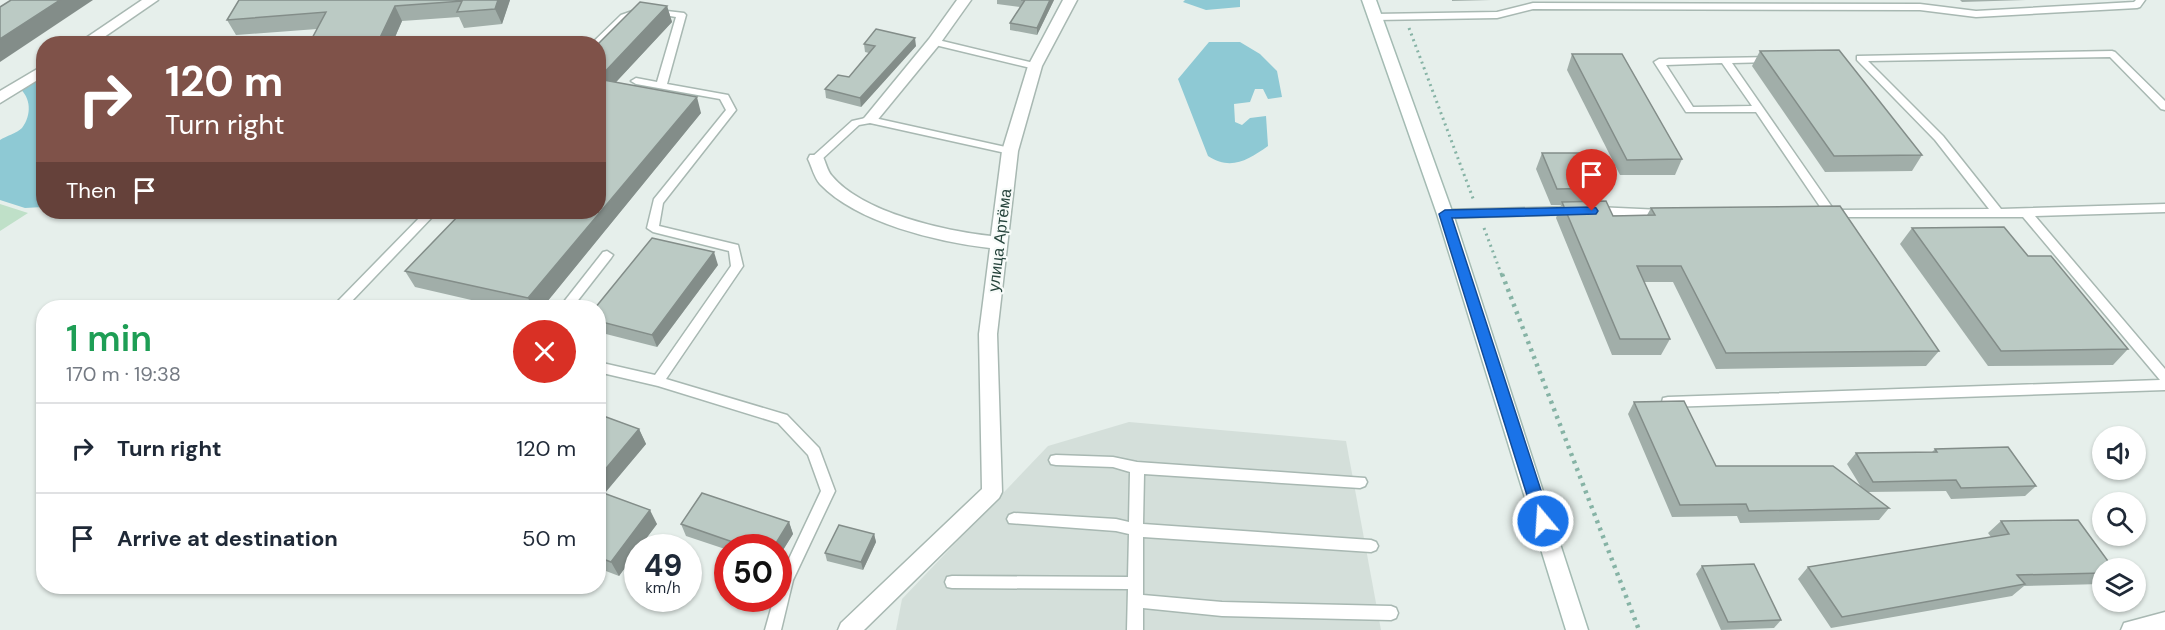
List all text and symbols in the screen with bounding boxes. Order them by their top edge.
text: 120 m [165,54,283,109]
icon: right [66,60,144,138]
text: Turn right [165,107,285,142]
pin [1566,149,1617,211]
icon: arrive [1575,158,1608,191]
icon: arrive [128,174,161,207]
text: Then [66,176,116,205]
street label: улица Артёма [983,187,1016,293]
text: 1 min [66,315,152,362]
button: close [513,320,576,383]
text: 170 m · 19:38 [66,361,181,387]
map controls [2092,426,2146,612]
button: sound [2092,426,2146,480]
icon: right [66,432,99,465]
text: Turn right [117,434,222,463]
text: 120 m [516,434,576,463]
position arrow [1511,489,1575,553]
button: search [2092,492,2146,546]
icon: arrive [66,522,99,555]
text: Arrive at destination [117,524,338,553]
text: 50 m [522,524,576,553]
speed limit sign: 50 [714,534,792,612]
text: 49 [644,546,682,585]
button: layers [2092,558,2146,612]
text: km/h [645,578,681,598]

